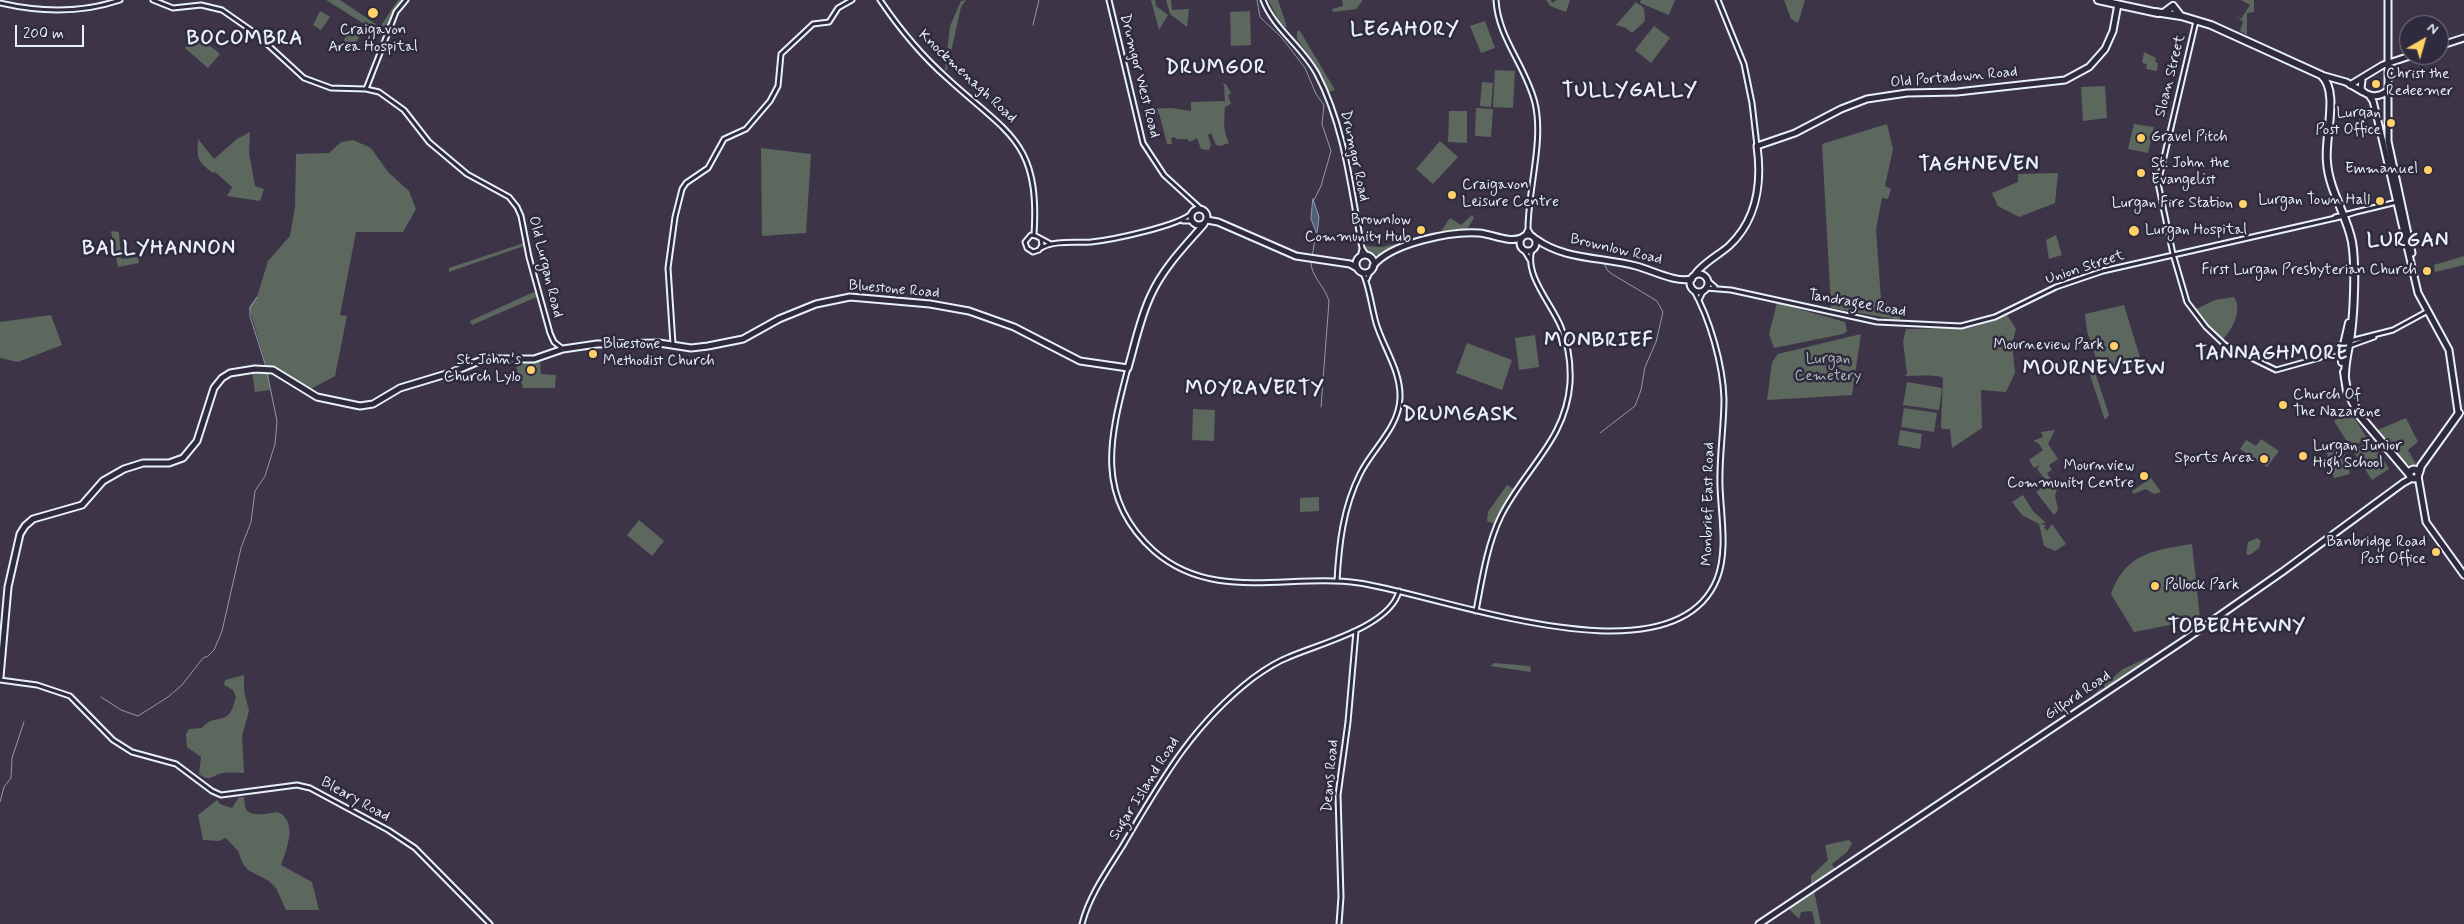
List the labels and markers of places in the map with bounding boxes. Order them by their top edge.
marker: Craigavon Area Hospital [366,6,380,20]
place label: Craigavon Area Hospital [328,22,418,57]
place label: Christ the Redeemer [2386,66,2453,101]
marker: Christ the Redeemer [2370,78,2382,90]
place label: Lurgan Post Office [2316,105,2381,140]
marker: Lurgan Post Office [2385,117,2397,129]
place label: Gravel Pitch [2151,129,2228,147]
marker: Gravel Pitch [2135,132,2147,144]
place label: St. John the Evangelist [2151,155,2230,190]
place label: Emmanuel [2345,161,2418,179]
marker: Emmanuel [2422,164,2434,176]
marker: St. John the Evangelist [2135,167,2147,179]
place label: Craigavon Leisure Centre [1462,177,1559,212]
marker: Craigavon Leisure Centre [1446,189,1458,201]
place label: Lurgan Town Hall [2258,192,2370,210]
place label: Lurgan Fire Station [2112,195,2233,213]
marker: Lurgan Town Hall [2374,195,2386,207]
marker: Lurgan Fire Station [2237,198,2249,210]
place label: Brownlow Community Hub [1305,212,1411,247]
place label: Lurgan Hospital [2145,222,2247,240]
marker: Brownlow Community Hub [1415,224,1427,236]
marker: Lurgan Hospital [2127,224,2141,238]
place label: First Lurgan Presbyterian Church [2201,262,2417,280]
marker: First Lurgan Presbyterian Church [2421,265,2433,277]
place label: Bluestone Methodist Church [603,336,715,371]
place label: Mourneview Park [1993,337,2104,355]
marker: Mourneview Park [2108,340,2120,352]
marker: Bluestone Methodist Church [587,348,599,360]
place label: St. John's Church Lylo [444,352,521,387]
marker: St. John's Church Lylo [525,364,537,376]
place label: Church Of The Nazarene [2293,387,2381,422]
marker: Church Of The Nazarene [2277,399,2289,411]
place label: Lurgan Junior High School [2313,438,2402,473]
place label: Sports Area [2175,450,2254,468]
marker: Lurgan Junior High School [2297,450,2309,462]
marker: Sports Area [2258,453,2270,465]
place label: Mournview Community Centre [2007,458,2134,493]
marker: Mournview Community Centre [2138,470,2150,482]
place label: Banbridge Road Post Office [2326,534,2426,569]
marker: Banbridge Road Post Office [2430,546,2442,558]
place label: Pollock Park [2165,577,2239,595]
marker: Pollock Park [2149,580,2161,592]

